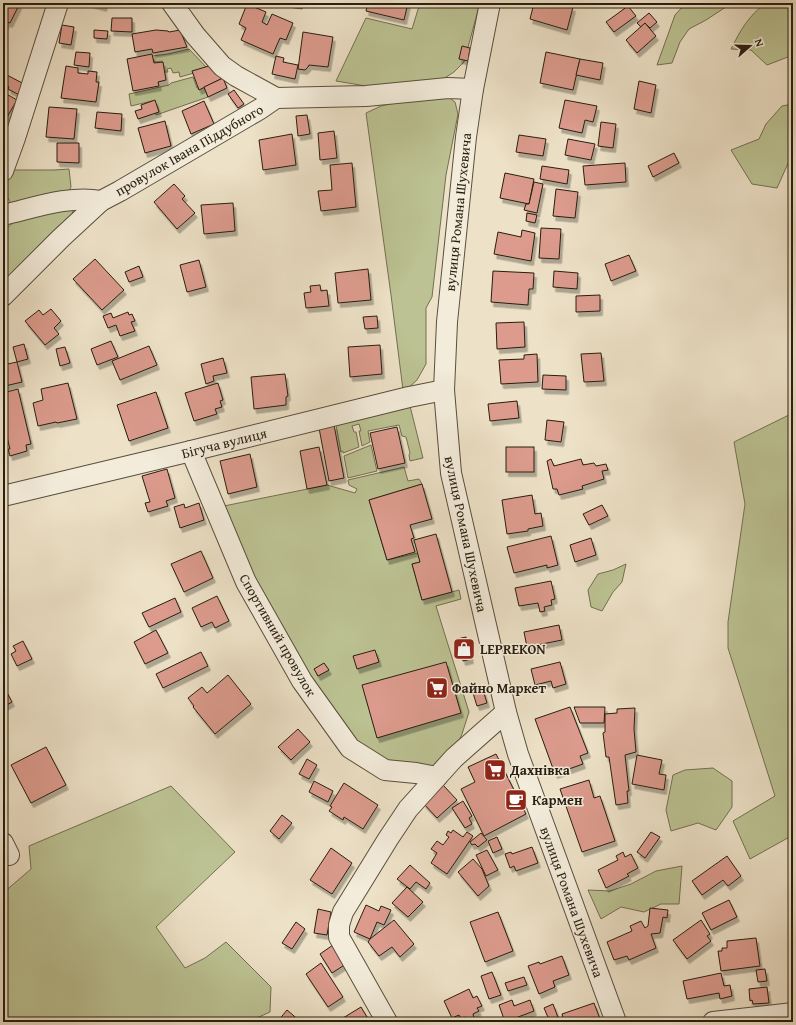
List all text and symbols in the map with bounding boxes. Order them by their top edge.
north arrow [730,26,770,66]
text: N [751,36,768,49]
street label: провулок Івана Піддубного [111,99,267,201]
street label: вулиця Романа Шухевича [440,131,476,292]
street label: Бігуча вулиця [179,423,269,463]
street label: вулиця Романа Шухевича [440,454,492,614]
street label: Спортивний провулок [235,570,322,701]
shop icon: LEPREKON [451,636,477,662]
place label: LEPREKON [480,639,546,659]
supermarket icon: Файно Маркет [424,675,450,701]
place label: Файно Маркет [452,678,546,698]
supermarket icon: Дахнівка [482,757,508,783]
place label: Дахнівка [509,760,571,780]
cafe icon: Кармен [503,787,529,813]
place label: Кармен [532,790,583,810]
street label: вулиця Романа Шухевича [535,824,609,981]

